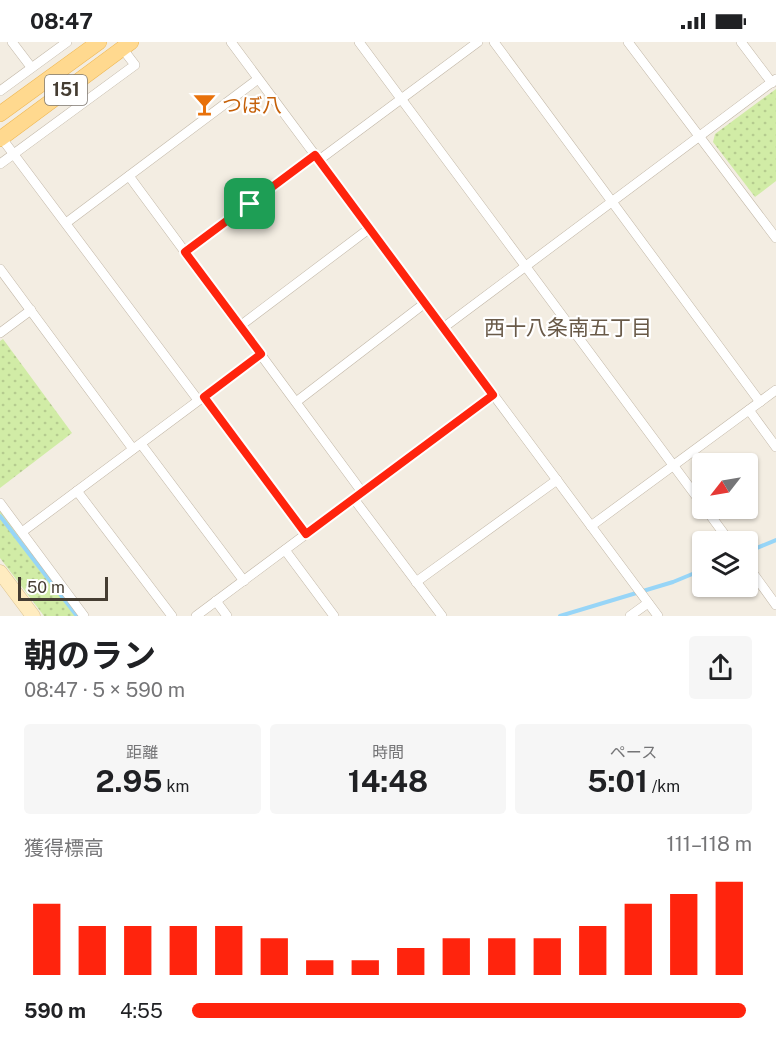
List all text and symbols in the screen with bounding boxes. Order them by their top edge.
text: 08:47 [30,8,93,34]
road number: 151 [45,75,87,105]
bar icon: つぼ八 [191,92,217,118]
place label: つぼ八 [222,93,282,117]
pin [224,178,275,229]
icon: arrive [233,187,266,220]
district label: 西十八条南五丁目 [484,315,652,340]
north arrow [692,453,758,519]
map controls [692,453,758,597]
button: layers [692,531,758,597]
scale bar [18,574,108,602]
text: 50 m [27,578,65,597]
text: 朝のラン [24,636,156,674]
button: share [689,636,752,699]
text: 08:47 · 5 × 590 m [24,678,185,702]
text: 距離 [126,743,158,762]
text: 時間 [372,743,404,762]
text: ペース [610,743,657,762]
text: 2.95 [95,763,163,799]
text: 14:48 [348,763,428,799]
text: 5:01 [587,763,648,799]
text: km [163,777,189,796]
text: /km [648,777,680,796]
text: 111–118 m [667,832,752,856]
text: 獲得標高 [24,836,104,860]
text: 590 m [24,999,86,1023]
text: 4:55 [120,999,163,1023]

